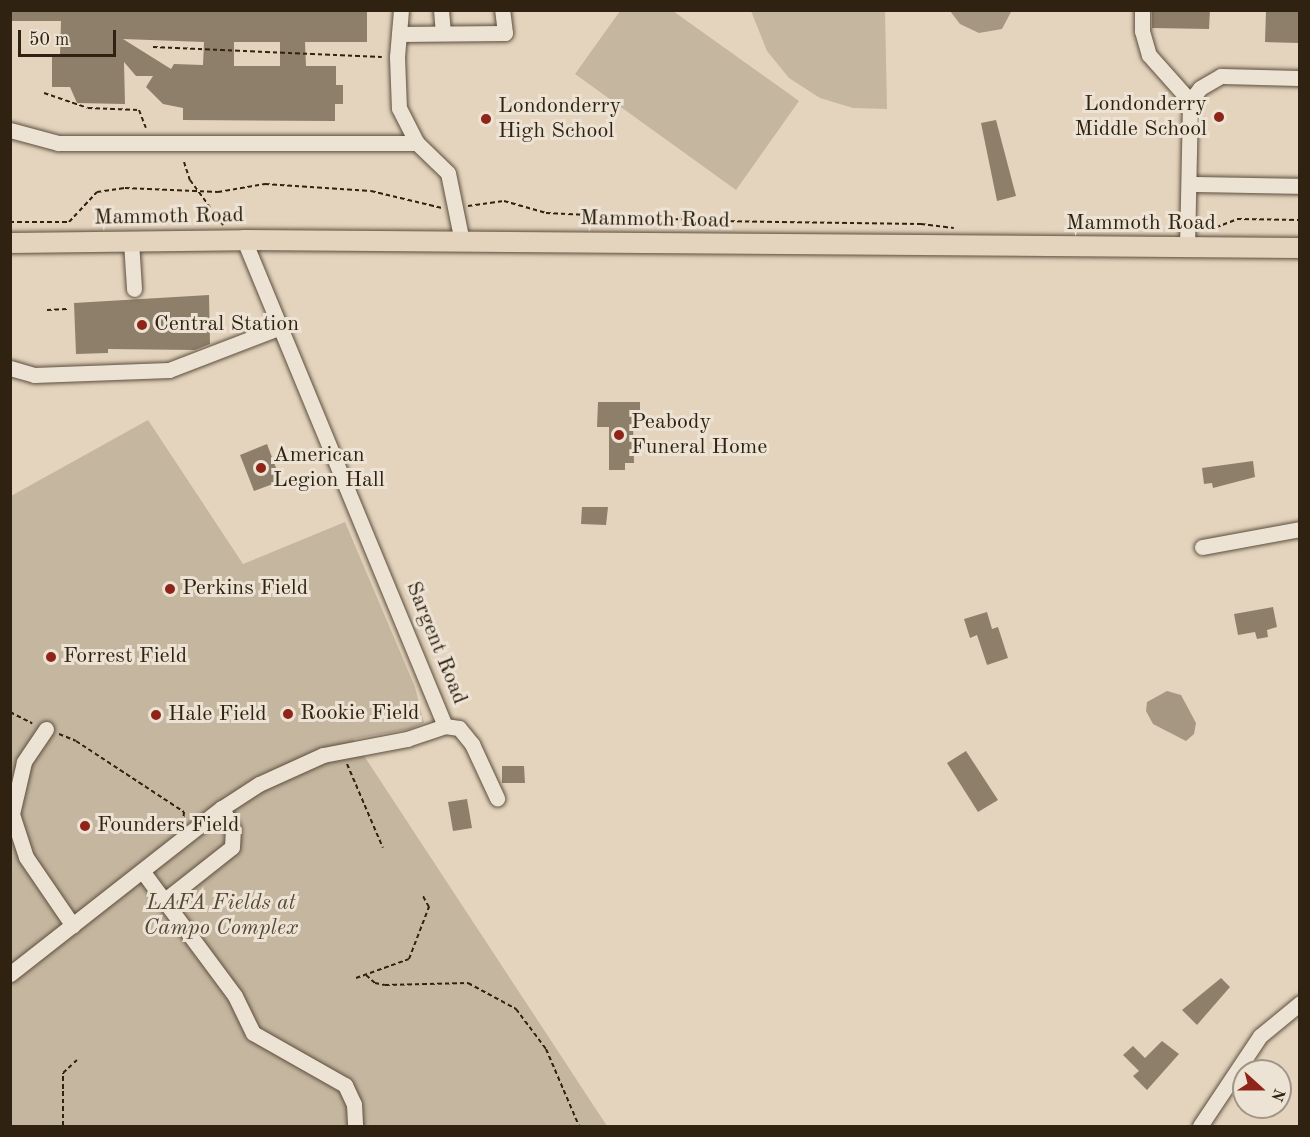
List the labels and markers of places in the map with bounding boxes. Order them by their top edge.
place label: Londonderry Middle School [1074,91,1207,142]
place label: Londonderry High School [498,93,621,144]
marker: Londonderry Middle School [1212,110,1226,124]
marker: Londonderry High School [479,112,493,126]
place label: Central Station [154,312,299,338]
marker: Central Station [135,318,149,332]
place label: Peabody Funeral Home [631,409,767,460]
marker: Peabody Funeral Home [612,428,626,442]
place label: American Legion Hall [273,442,385,494]
marker: American Legion Hall [254,461,268,475]
place label: Perkins Field [182,576,308,602]
marker: Perkins Field [163,582,177,596]
place label: Forrest Field [63,644,187,670]
marker: Forrest Field [44,650,58,664]
place label: Rookie Field [300,701,420,727]
place label: Hale Field [168,702,267,728]
marker: Rookie Field [281,707,295,721]
marker: Hale Field [149,708,163,722]
place label: Founders Field [97,813,240,839]
marker: Founders Field [78,819,92,833]

